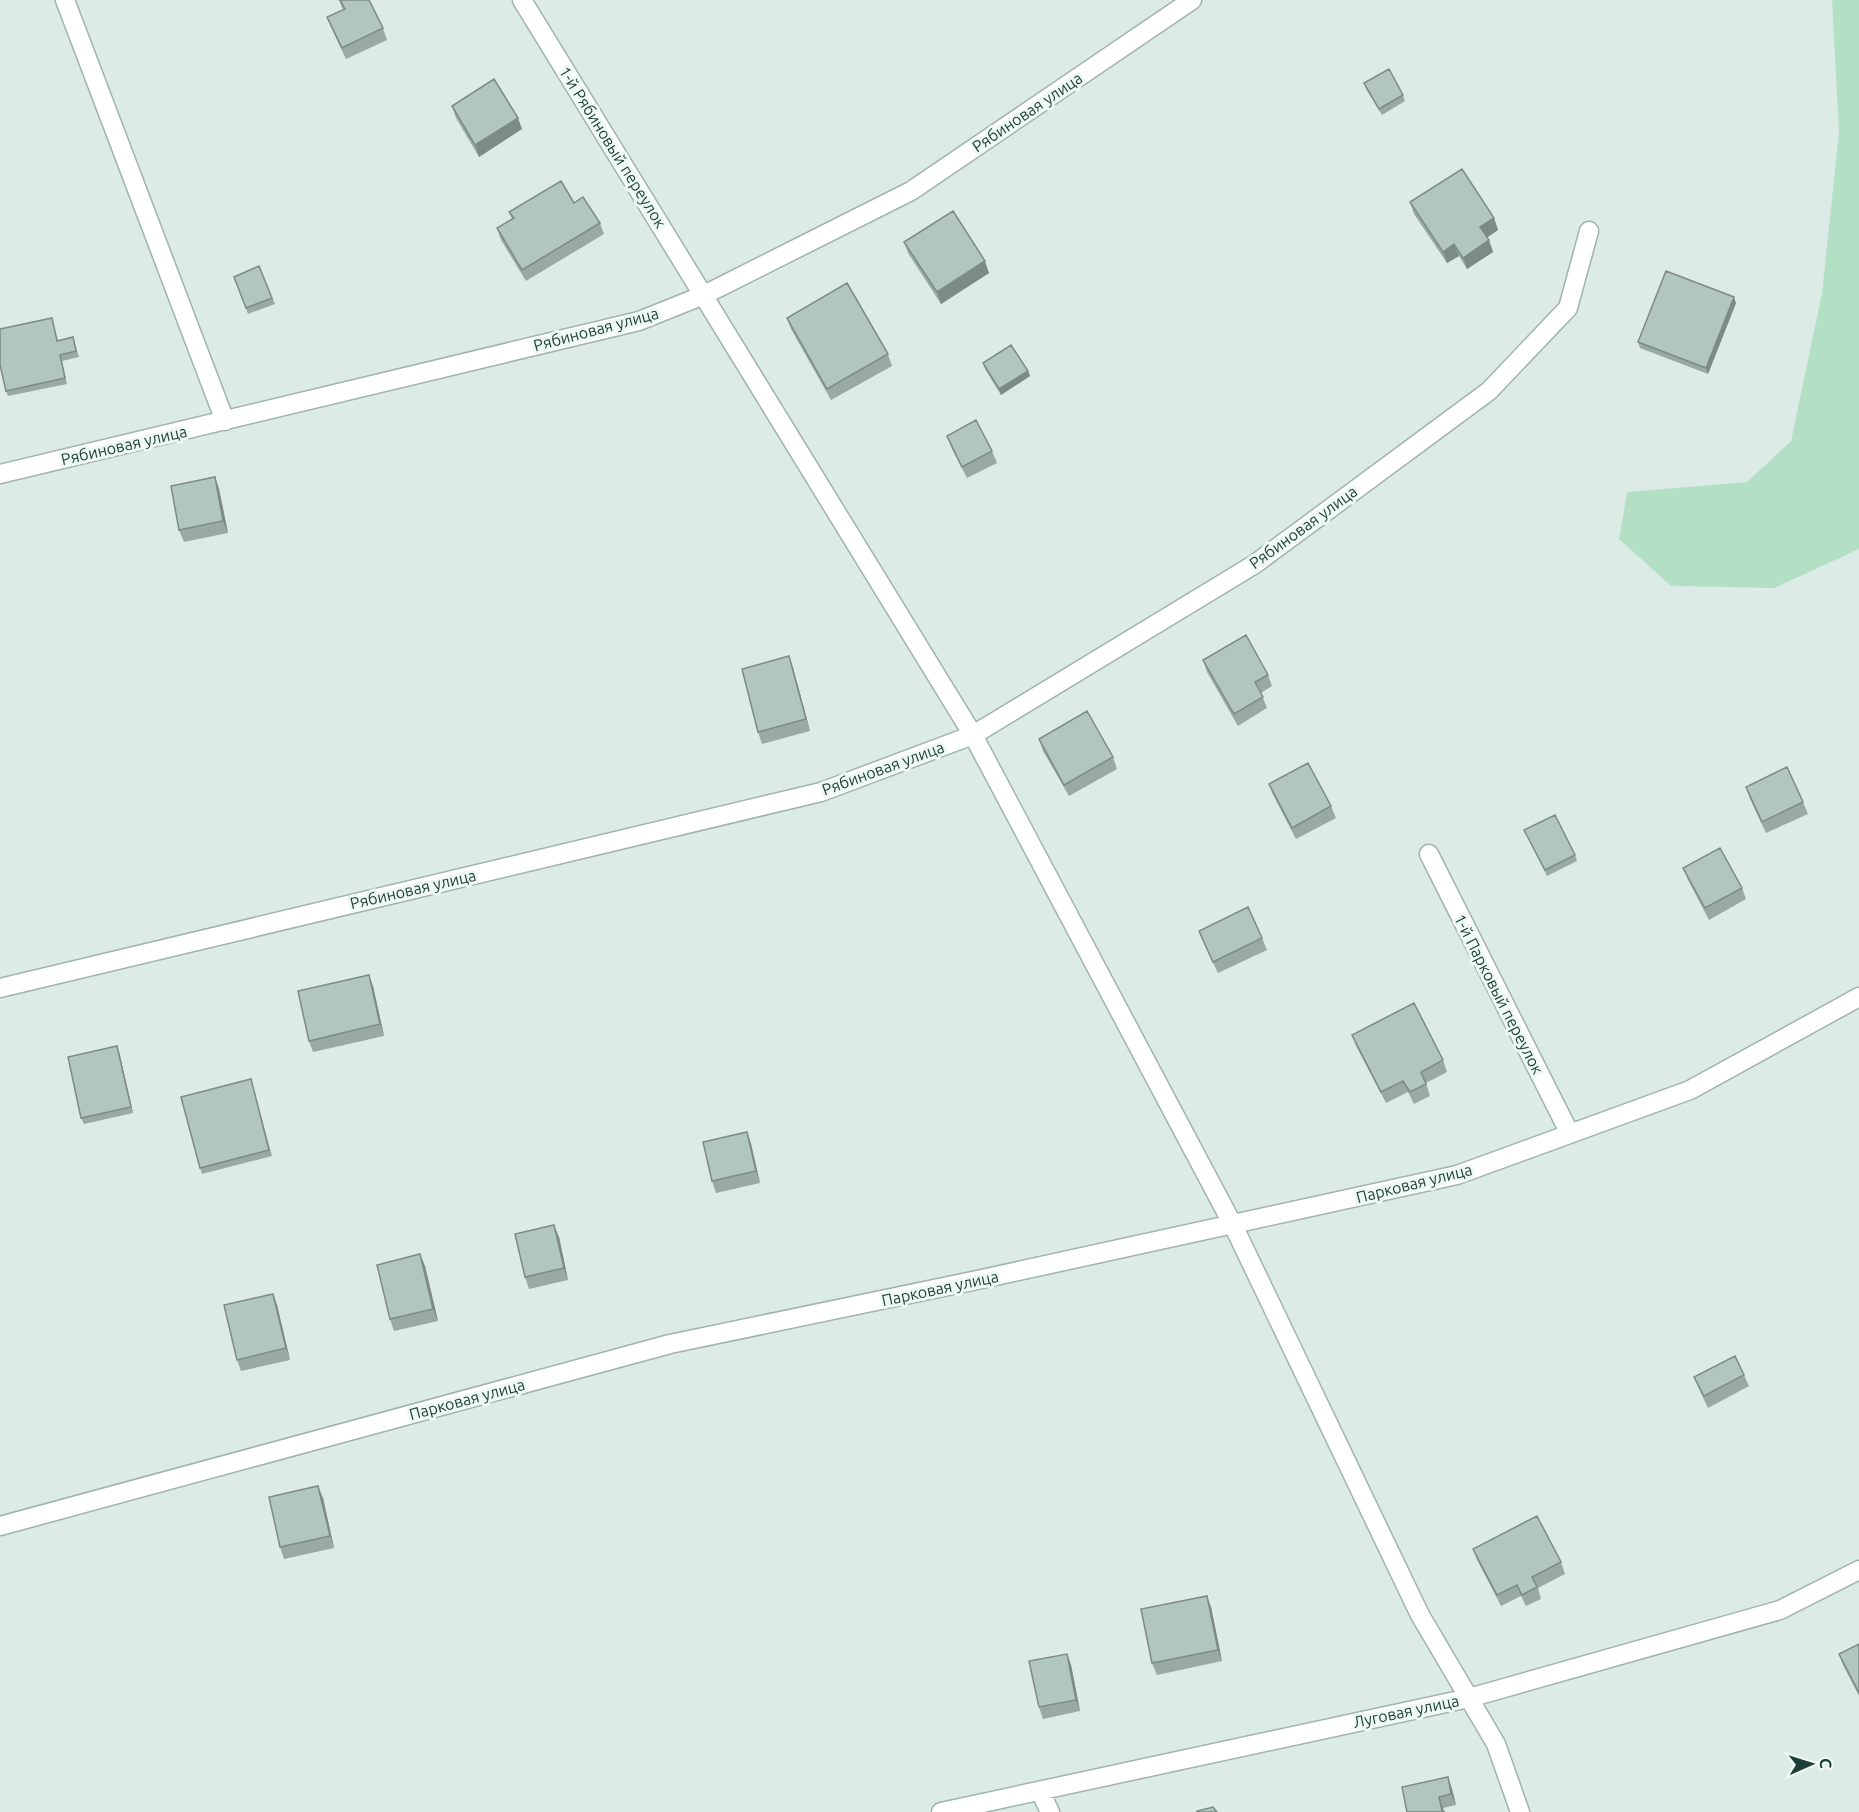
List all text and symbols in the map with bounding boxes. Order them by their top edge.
street label: 1-й Рябиновый переулок [556,63,670,231]
street label: Рябиновая улица [969,69,1085,155]
street label: Рябиновая улица [531,304,661,354]
street label: Рябиновая улица [59,422,189,468]
street label: Рябиновая улица [1246,482,1360,572]
street label: Рябиновая улица [819,738,947,798]
street label: Рябиновая улица [348,866,478,912]
street label: 1-й Парковый переулок [1451,911,1547,1077]
street label: Парковая улица [1354,1160,1474,1206]
street label: Парковая улица [880,1267,1000,1309]
street label: Парковая улица [407,1375,527,1423]
street label: Луговая улица [1351,1691,1461,1731]
north arrow [1781,1734,1841,1794]
text: С [1817,1758,1835,1769]

